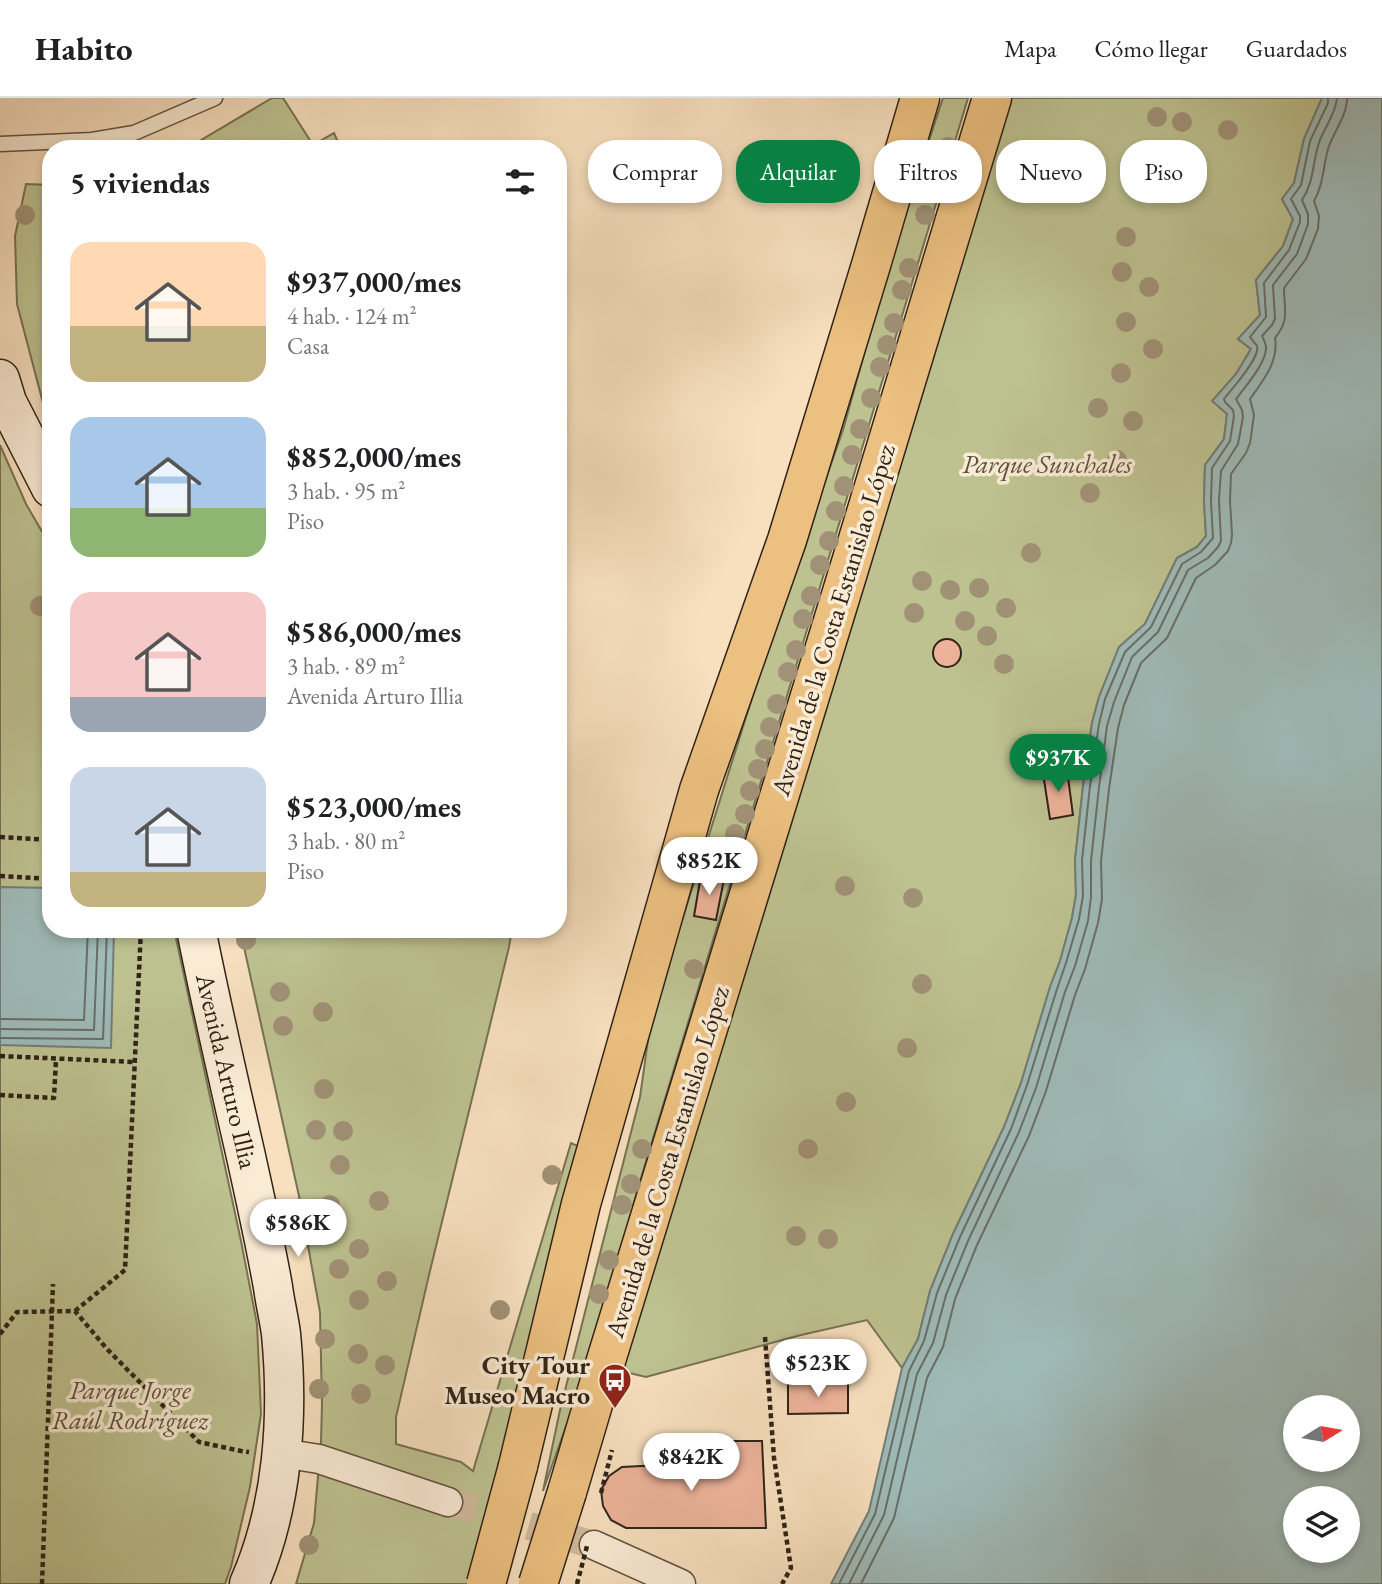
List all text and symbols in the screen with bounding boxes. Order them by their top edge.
text: Habito [35,27,132,70]
text: Mapa [1004,33,1057,64]
text: Cómo llegar [1095,33,1208,64]
text: Guardados [1246,33,1347,64]
chip: Comprar [588,140,722,203]
chip: Alquilar [736,140,860,203]
chip: Filtros [874,140,982,203]
chip: Nuevo [996,140,1106,203]
chip: Piso [1120,140,1207,203]
text: 5 viviendas [70,163,210,202]
icon: filters [501,163,539,201]
text: $937,000/mes [287,262,461,301]
icon: home [126,270,210,354]
text: 4 hab. · 124 m² [287,301,417,331]
text: Casa [287,331,329,361]
text: $852,000/mes [287,437,461,476]
street label: Avenida de la Costa Estanislao López [763,440,903,801]
icon: home [126,445,210,529]
park label: Parque Sunchales [962,447,1133,482]
text: 3 hab. · 95 m² [287,476,406,506]
text: Piso [287,506,324,536]
text: $586,000/mes [287,612,461,651]
icon: home [126,620,210,704]
text: 3 hab. · 89 m² [287,651,406,681]
text: Avenida Arturo Illia [287,681,463,711]
pin: $937K [1009,734,1107,794]
text: $937K [1026,742,1090,772]
text: $523,000/mes [287,787,461,826]
icon: home [126,795,210,879]
text: 3 hab. · 80 m² [287,826,406,856]
pin: $852K [660,838,758,897]
text: $852K [677,845,741,875]
text: Piso [287,856,324,886]
street label: Avenida Arturo Illia [188,969,266,1172]
street label: Avenida de la Costa Estanislao López [597,982,737,1343]
pin: $586K [249,1200,347,1259]
text: $586K [266,1207,330,1237]
pin: $523K [769,1340,867,1399]
text: $523K [786,1347,850,1377]
place label: City Tour Museo Macro [444,1348,590,1412]
bus stop icon: City Tour Museo Macro [596,1361,634,1410]
park label: Parque Jorge Raúl Rodríguez [51,1373,209,1437]
north arrow [1283,1395,1360,1472]
map controls [1283,1395,1360,1563]
pin: $842K [642,1434,740,1493]
text: $842K [659,1441,723,1471]
button: layers [1283,1486,1360,1563]

